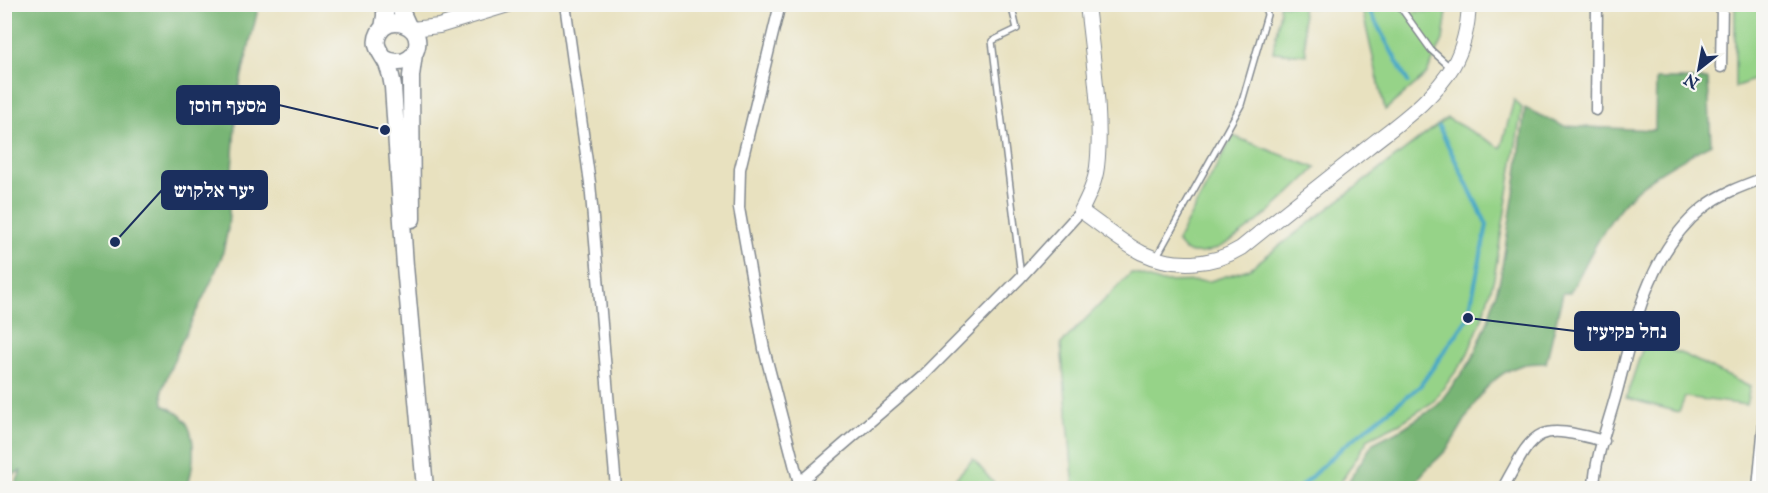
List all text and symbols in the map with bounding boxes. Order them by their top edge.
north arrow [1669,39,1729,99]
text: N [1681,68,1704,93]
callout: מסעף חוסן [177,86,279,124]
text: מסעף חוסן [189,94,267,119]
callout: יער אלקוש [162,171,267,209]
text: יער אלקוש [174,179,254,204]
callout: נחל פקיעין [1575,312,1679,350]
text: נחל פקיעין [1587,320,1667,345]

